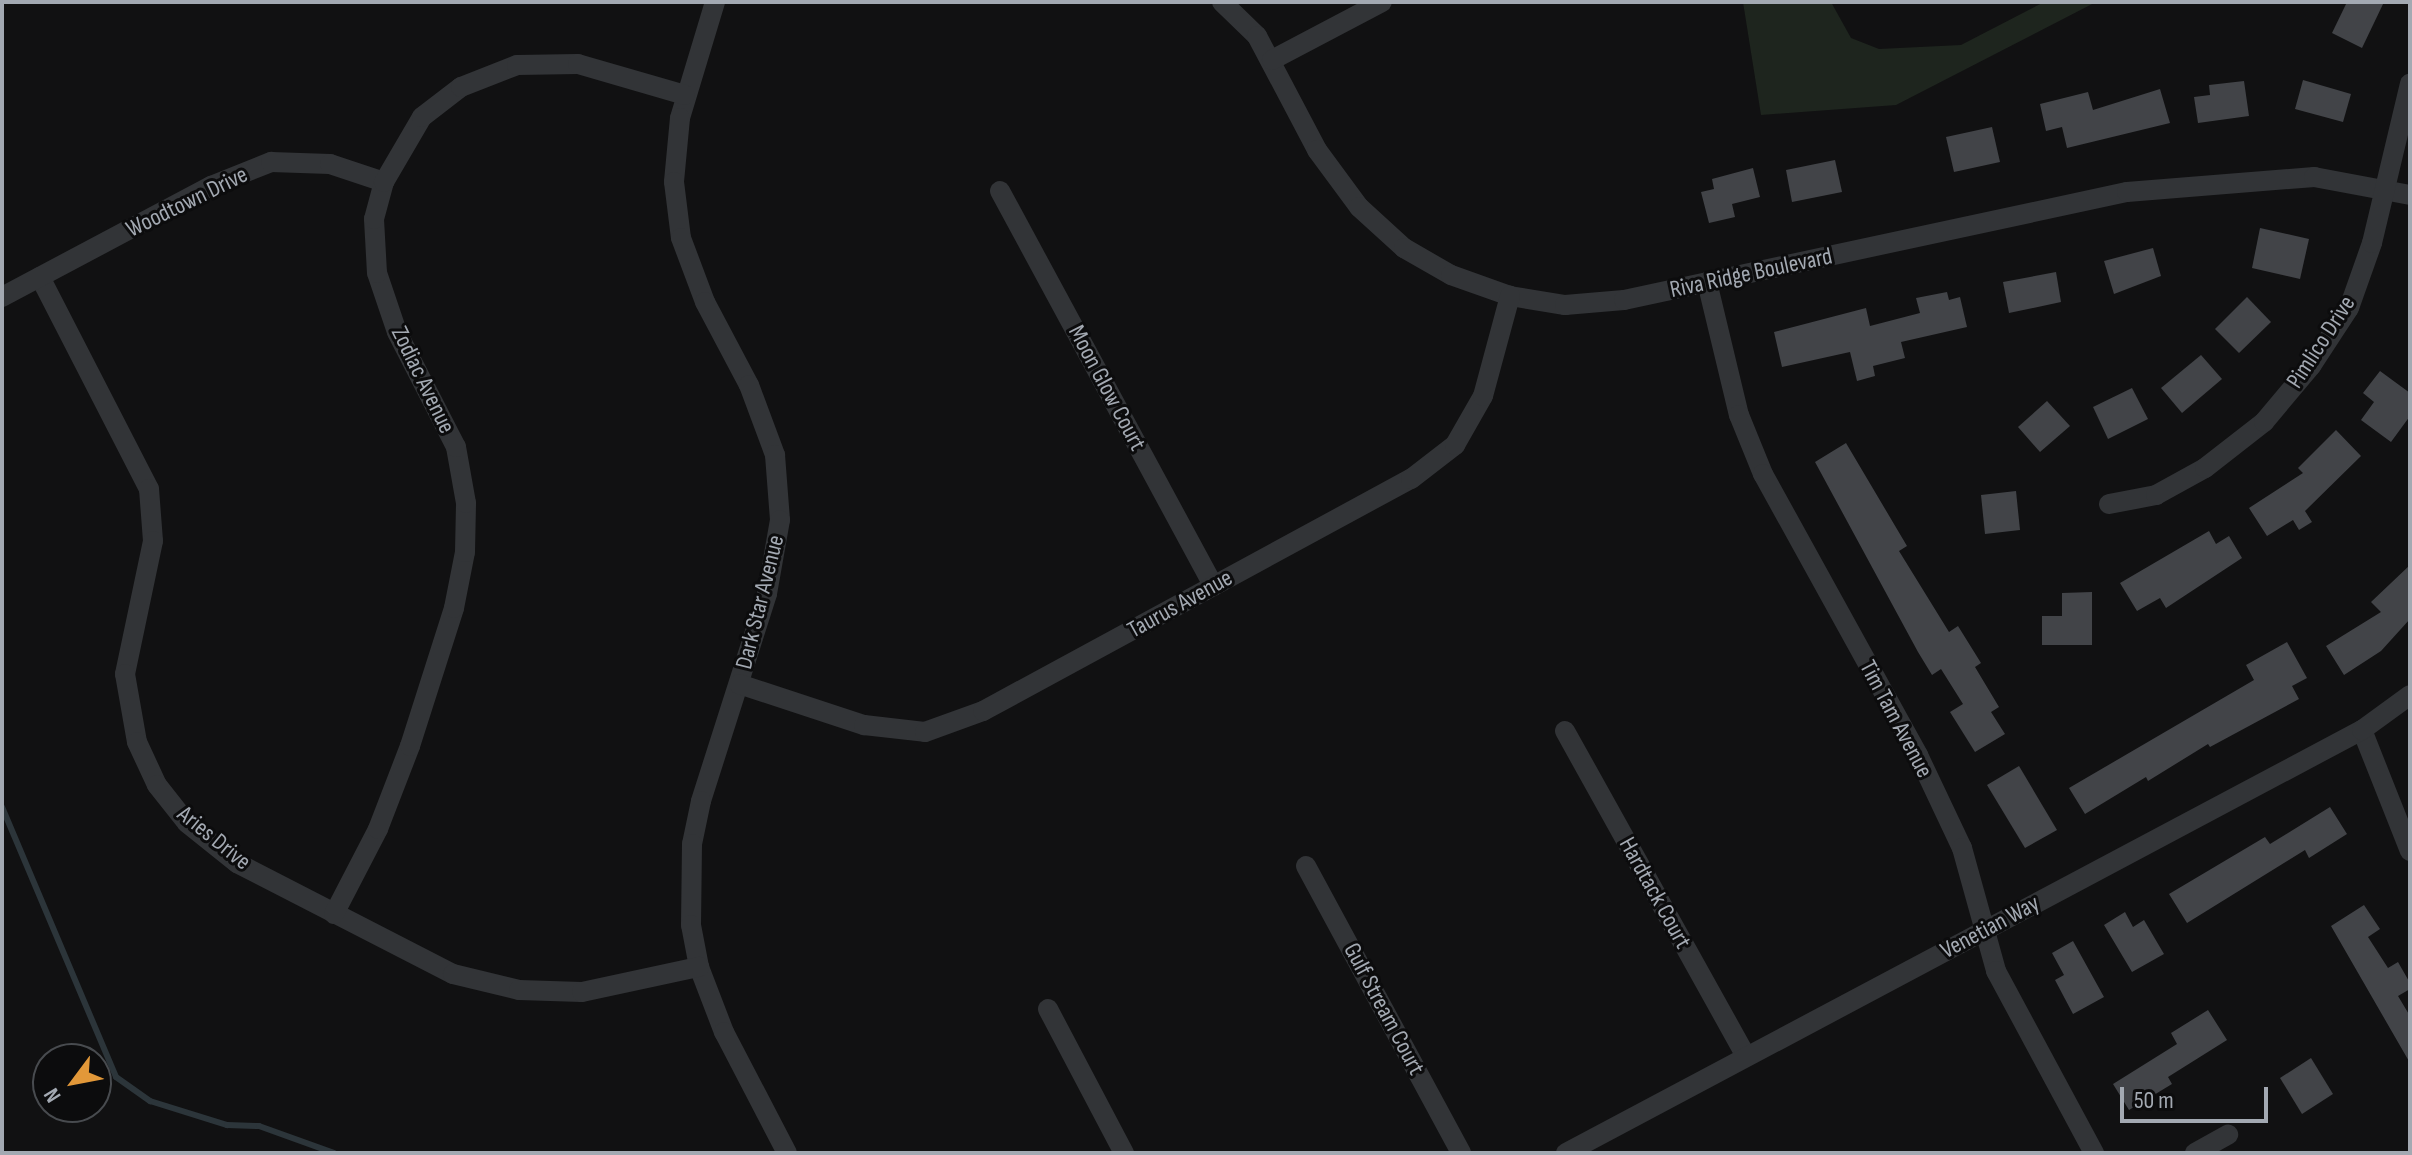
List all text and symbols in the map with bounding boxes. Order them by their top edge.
street label: Woodtown Drive [122,160,252,244]
street label: Riva Ridge Boulevard [1667,242,1835,304]
street label: Pimlico Drive [2280,290,2362,394]
street label: Moon Glow Court [1062,320,1152,456]
street label: Zodiac Avenue [385,322,461,438]
street label: Dark Star Avenue [729,532,791,672]
street label: Taurus Avenue [1123,563,1237,645]
street label: Tim Tam Avenue [1853,655,1939,783]
street label: Aries Drive [171,800,257,876]
street label: Hardtack Court [1613,832,1697,954]
street label: Venetian Way [1936,889,2044,965]
street label: Gulf Stream Court [1337,938,1431,1080]
north arrow [32,1043,112,1123]
scale bar [2124,1071,2272,1121]
text: N [38,1083,67,1107]
text: 50 m [2134,1086,2174,1115]

